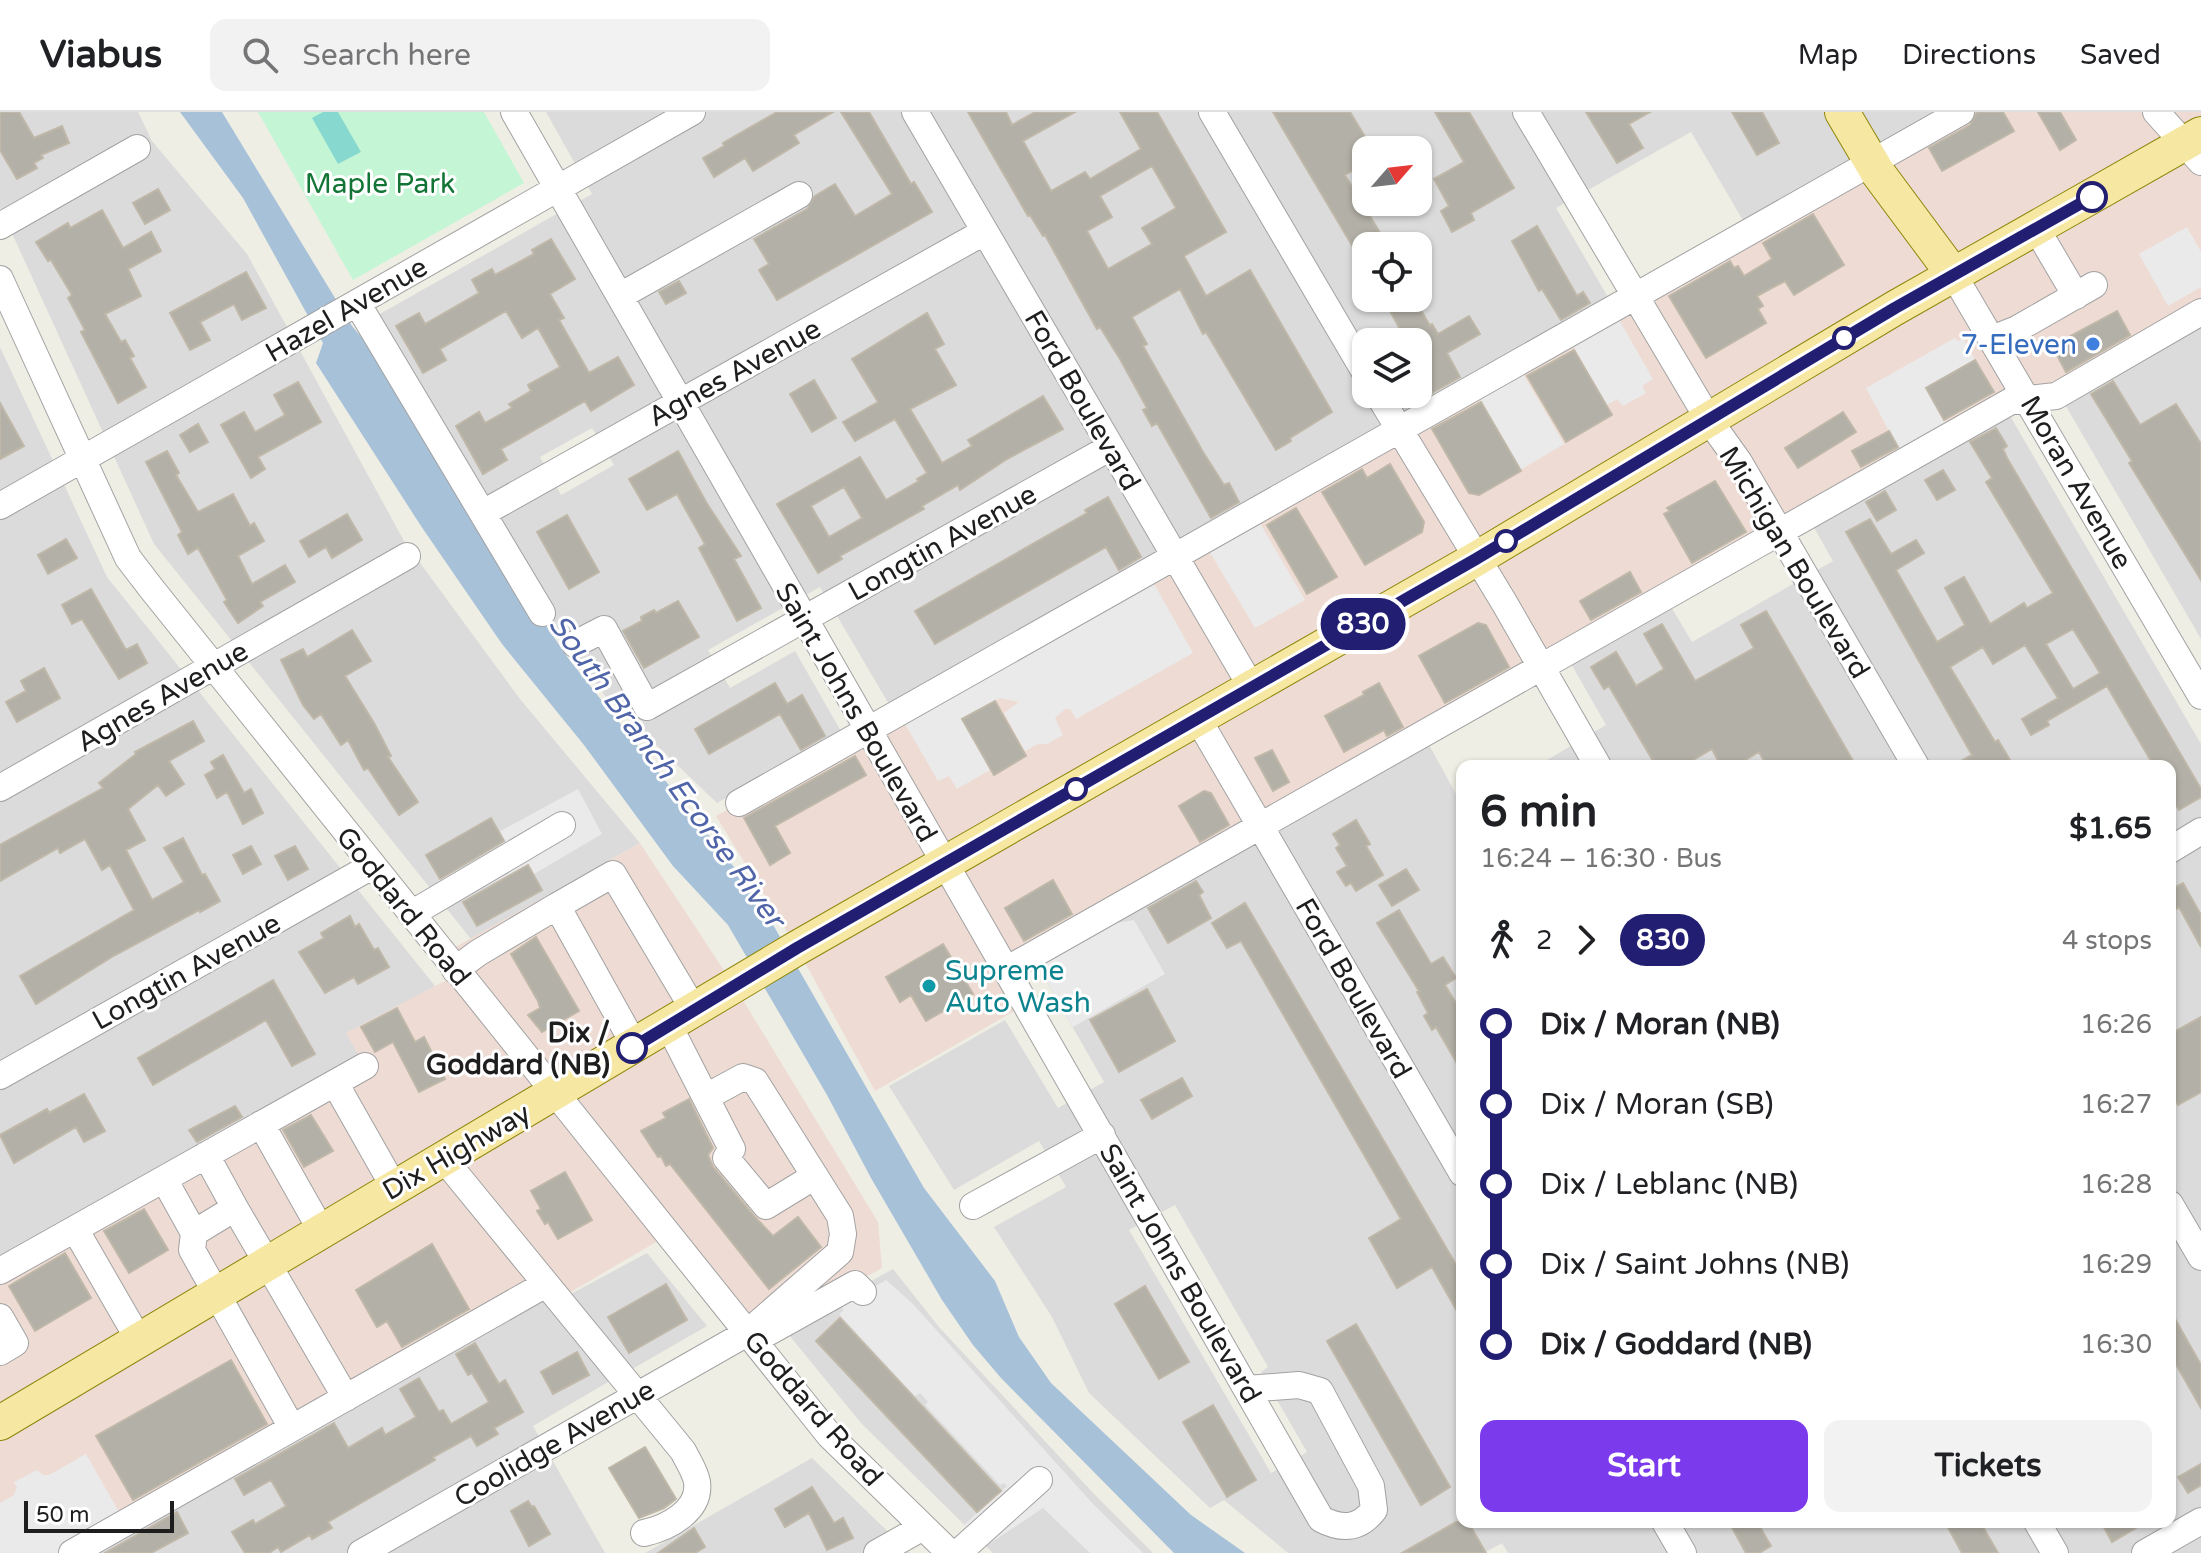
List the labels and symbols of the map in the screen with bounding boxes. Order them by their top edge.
north arrow [1352,136,1432,216]
park label: Maple Park [305,167,455,201]
unlabelled marker [2077,182,2107,212]
street label: Hazel Avenue [260,250,433,370]
street label: Ford Boulevard [1017,304,1148,497]
street label: Agnes Avenue [642,311,827,434]
unlabelled marker [1833,327,1855,349]
place label: 7-Eleven [1960,328,2077,362]
marker: 7-Eleven [2084,335,2102,353]
street label: Moran Avenue [2013,390,2140,575]
street label: Michigan Boulevard [1711,440,1877,685]
street label: Longtin Avenue [842,477,1043,609]
unlabelled marker [1495,530,1517,552]
street label: Saint Johns Boulevard [768,577,944,848]
line badge: 830 [1317,598,1409,650]
water label: South Branch Ecorse River [540,607,795,938]
street label: Agnes Avenue [71,634,254,760]
unlabelled marker [1065,778,1087,800]
street label: Goddard Road [329,820,478,993]
street label: Ford Boulevard [1288,892,1419,1085]
street label: Longtin Avenue [86,906,287,1038]
place label: Supreme Auto Wash [945,954,1091,1020]
marker: Supreme Auto Wash [920,977,938,995]
place label: Dix / Goddard (NB) [426,1016,610,1082]
marker: Dix / Goddard (NB) [617,1033,647,1063]
street label: Dix Highway [377,1096,536,1208]
street label: Saint Johns Boulevard [1092,1138,1268,1409]
street label: Goddard Road [736,1324,890,1493]
street label: Coolidge Avenue [448,1373,661,1515]
scale bar [24,1497,174,1533]

